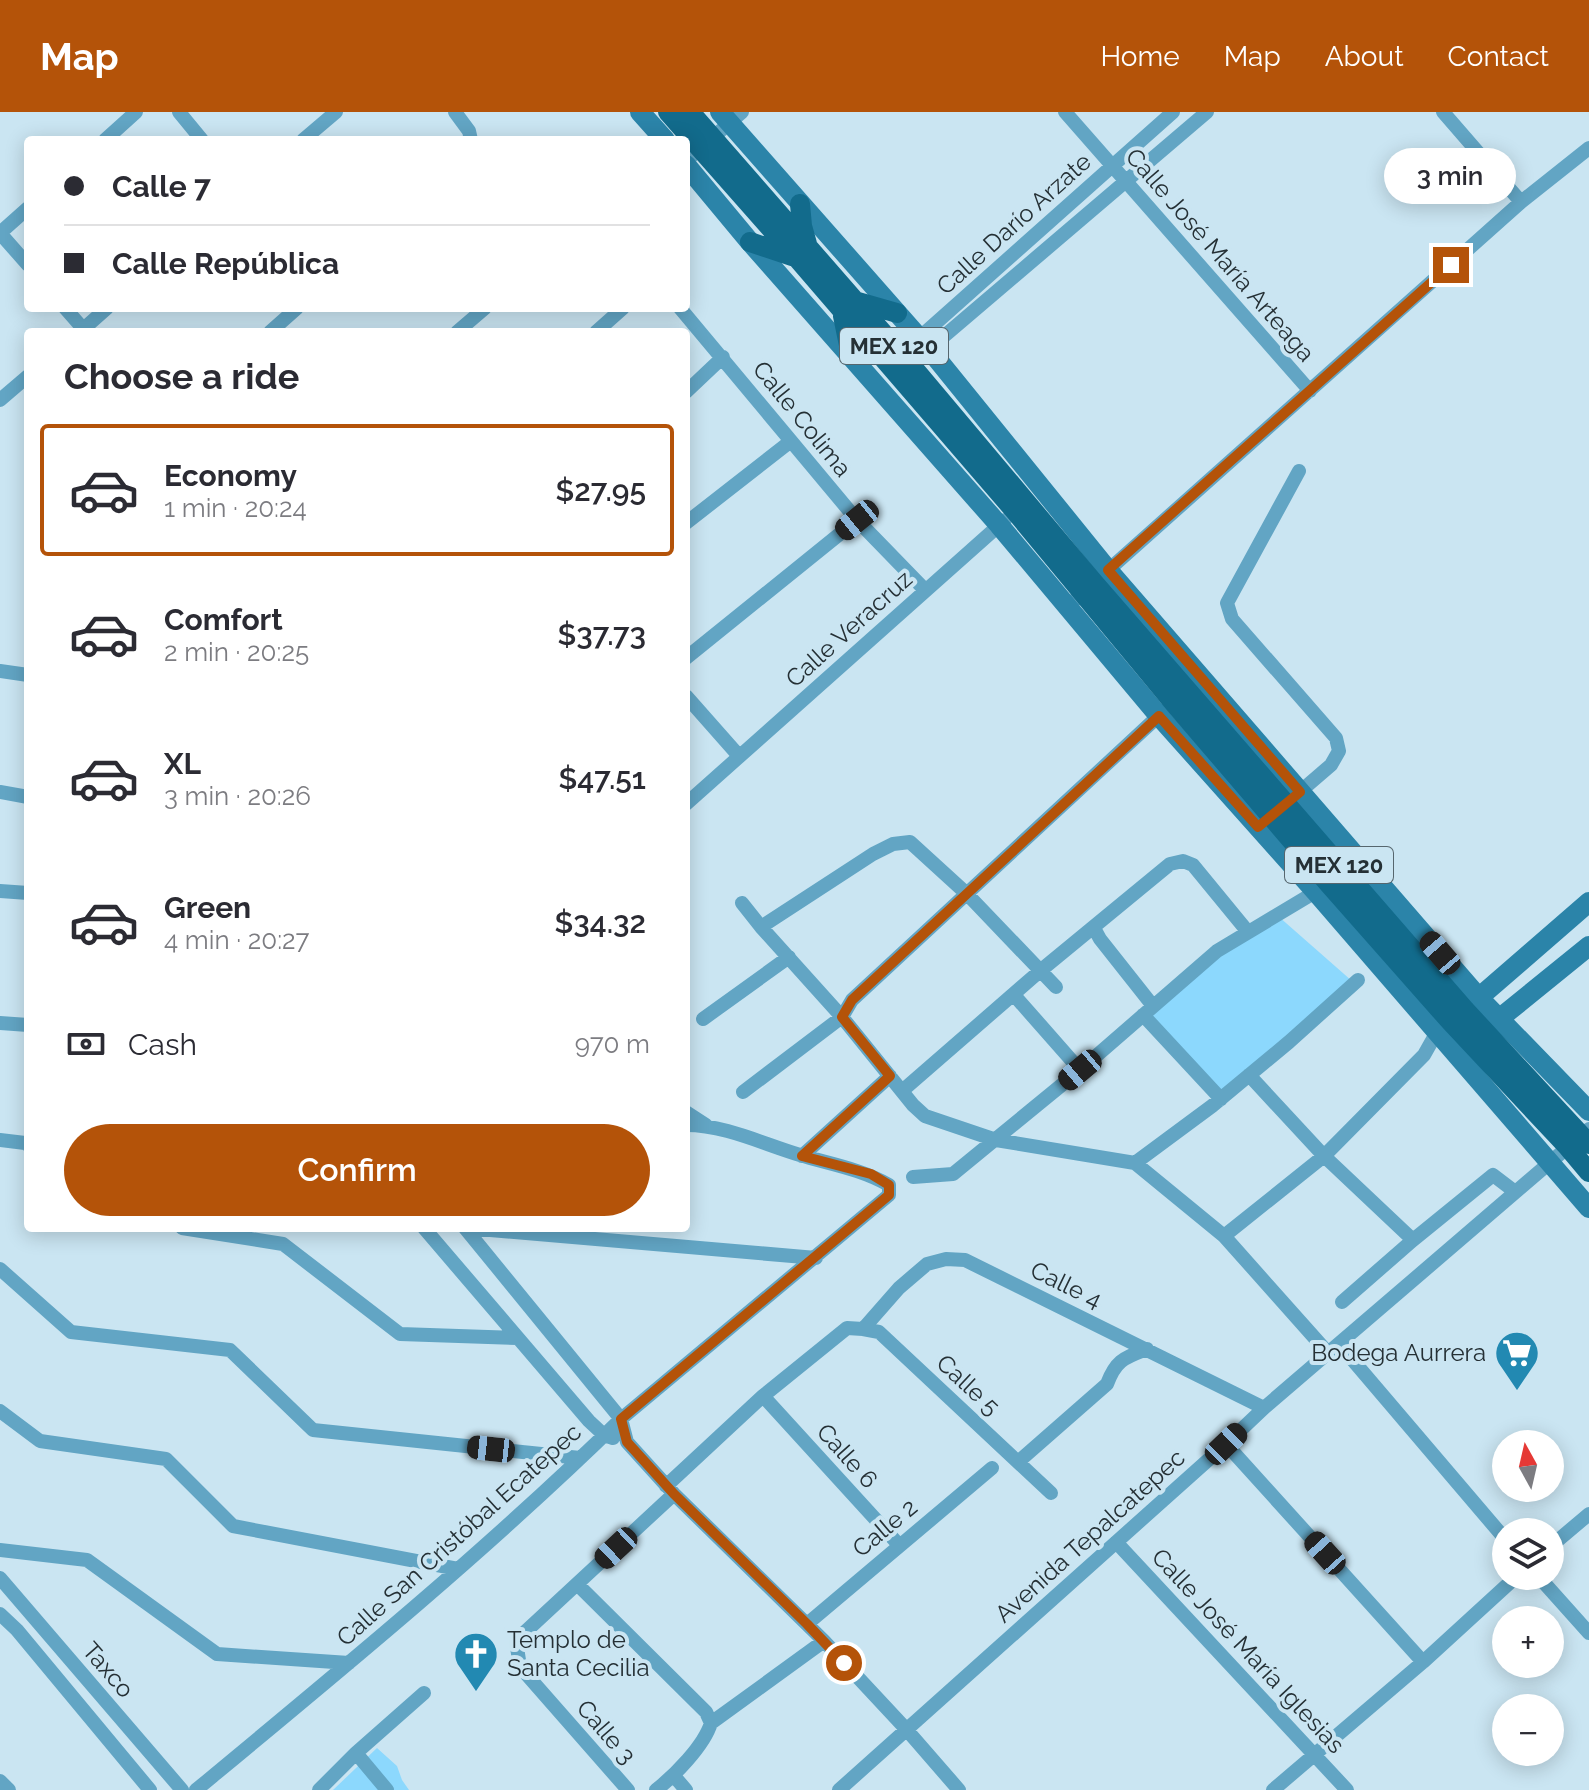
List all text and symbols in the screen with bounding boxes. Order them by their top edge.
text: Map [40,34,119,79]
text: Home [1100,40,1180,73]
text: Map [1224,40,1281,73]
text: About [1325,40,1404,73]
text: Contact [1448,40,1549,73]
street label: Calle José María Arteaga [1120,142,1321,367]
street label: Calle Darío Arzate [931,147,1097,301]
callout: 3 min [1385,149,1517,205]
text: 3 min [1417,161,1483,191]
text: Calle 7 [112,169,211,204]
text: Calle República [112,246,339,281]
route end [1433,247,1469,283]
road number: MEX 120 [840,328,948,364]
text: Choose a ride [64,355,299,397]
street label: Calle Colima [747,355,858,482]
icon: car [68,454,140,526]
text: Economy [164,458,297,493]
text: $27.95 [555,473,646,508]
text: 1 min · 20:24 [164,493,307,523]
car [831,496,883,544]
street label: Calle Veracruz [780,564,918,693]
icon: car [68,598,140,670]
text: Comfort [164,602,283,637]
text: $37.73 [557,617,646,652]
text: 2 min · 20:25 [164,637,309,667]
icon: car [68,742,140,814]
text: XL [164,746,201,781]
text: $47.51 [559,761,646,796]
text: 3 min · 20:26 [164,781,311,811]
road number: MEX 120 [1285,847,1393,883]
icon: car [68,886,140,958]
text: Green [164,890,251,925]
text: $34.32 [555,905,646,940]
text: 4 min · 20:27 [164,925,310,955]
car [1415,927,1465,979]
icon: cash [64,1022,108,1066]
text: Cash [128,1027,197,1062]
text: 970 m [575,1029,650,1059]
car [1054,1045,1106,1095]
button: Confirm [64,1124,650,1216]
street label: Calle 4 [1026,1255,1107,1314]
supermarket icon: Bodega Aurrera [1493,1329,1541,1392]
place label: Bodega Aurrera [1311,1338,1486,1367]
street label: Calle 5 [931,1348,1006,1421]
street label: Calle San Cristóbal Ecatepec [331,1417,587,1652]
street label: Calle 6 [811,1417,884,1494]
car [1200,1419,1252,1469]
north arrow [1492,1430,1564,1502]
map controls [1492,1430,1564,1766]
car [466,1435,516,1463]
street label: Avenida Tepalcatepec [989,1443,1190,1628]
street label: Calle 2 [847,1492,923,1563]
button: layers [1492,1518,1564,1590]
car [590,1523,642,1573]
car [1300,1527,1350,1579]
street label: Calle José María Iglesias [1146,1542,1351,1759]
button: + [1492,1606,1564,1678]
place label: Templo de Santa Cecilia [507,1625,650,1682]
church icon: Templo de Santa Cecilia [452,1630,500,1693]
street label: Taxco [76,1636,140,1703]
route start [826,1645,862,1681]
street label: Calle 3 [571,1694,642,1770]
button: − [1492,1694,1564,1766]

